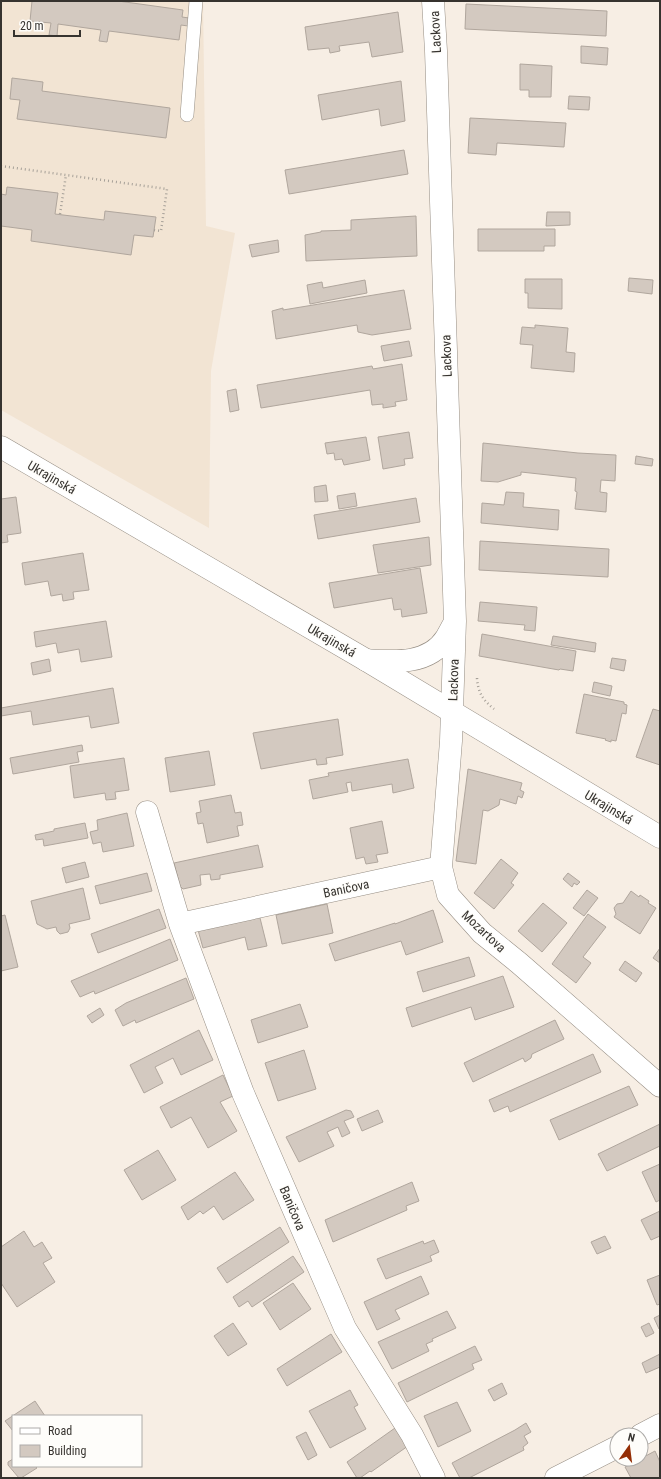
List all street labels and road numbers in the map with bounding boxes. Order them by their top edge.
street label: Lackova [427,10,444,54]
street label: Lackova [438,335,455,377]
street label: Ukrajinská [25,458,79,497]
street label: Ukrajinská [305,621,359,660]
street label: Lackova [445,659,462,701]
street label: Ukrajinská [582,787,635,828]
street label: Baničova [322,876,371,901]
street label: Mozartova [459,907,509,955]
street label: Baničova [277,1184,309,1233]

